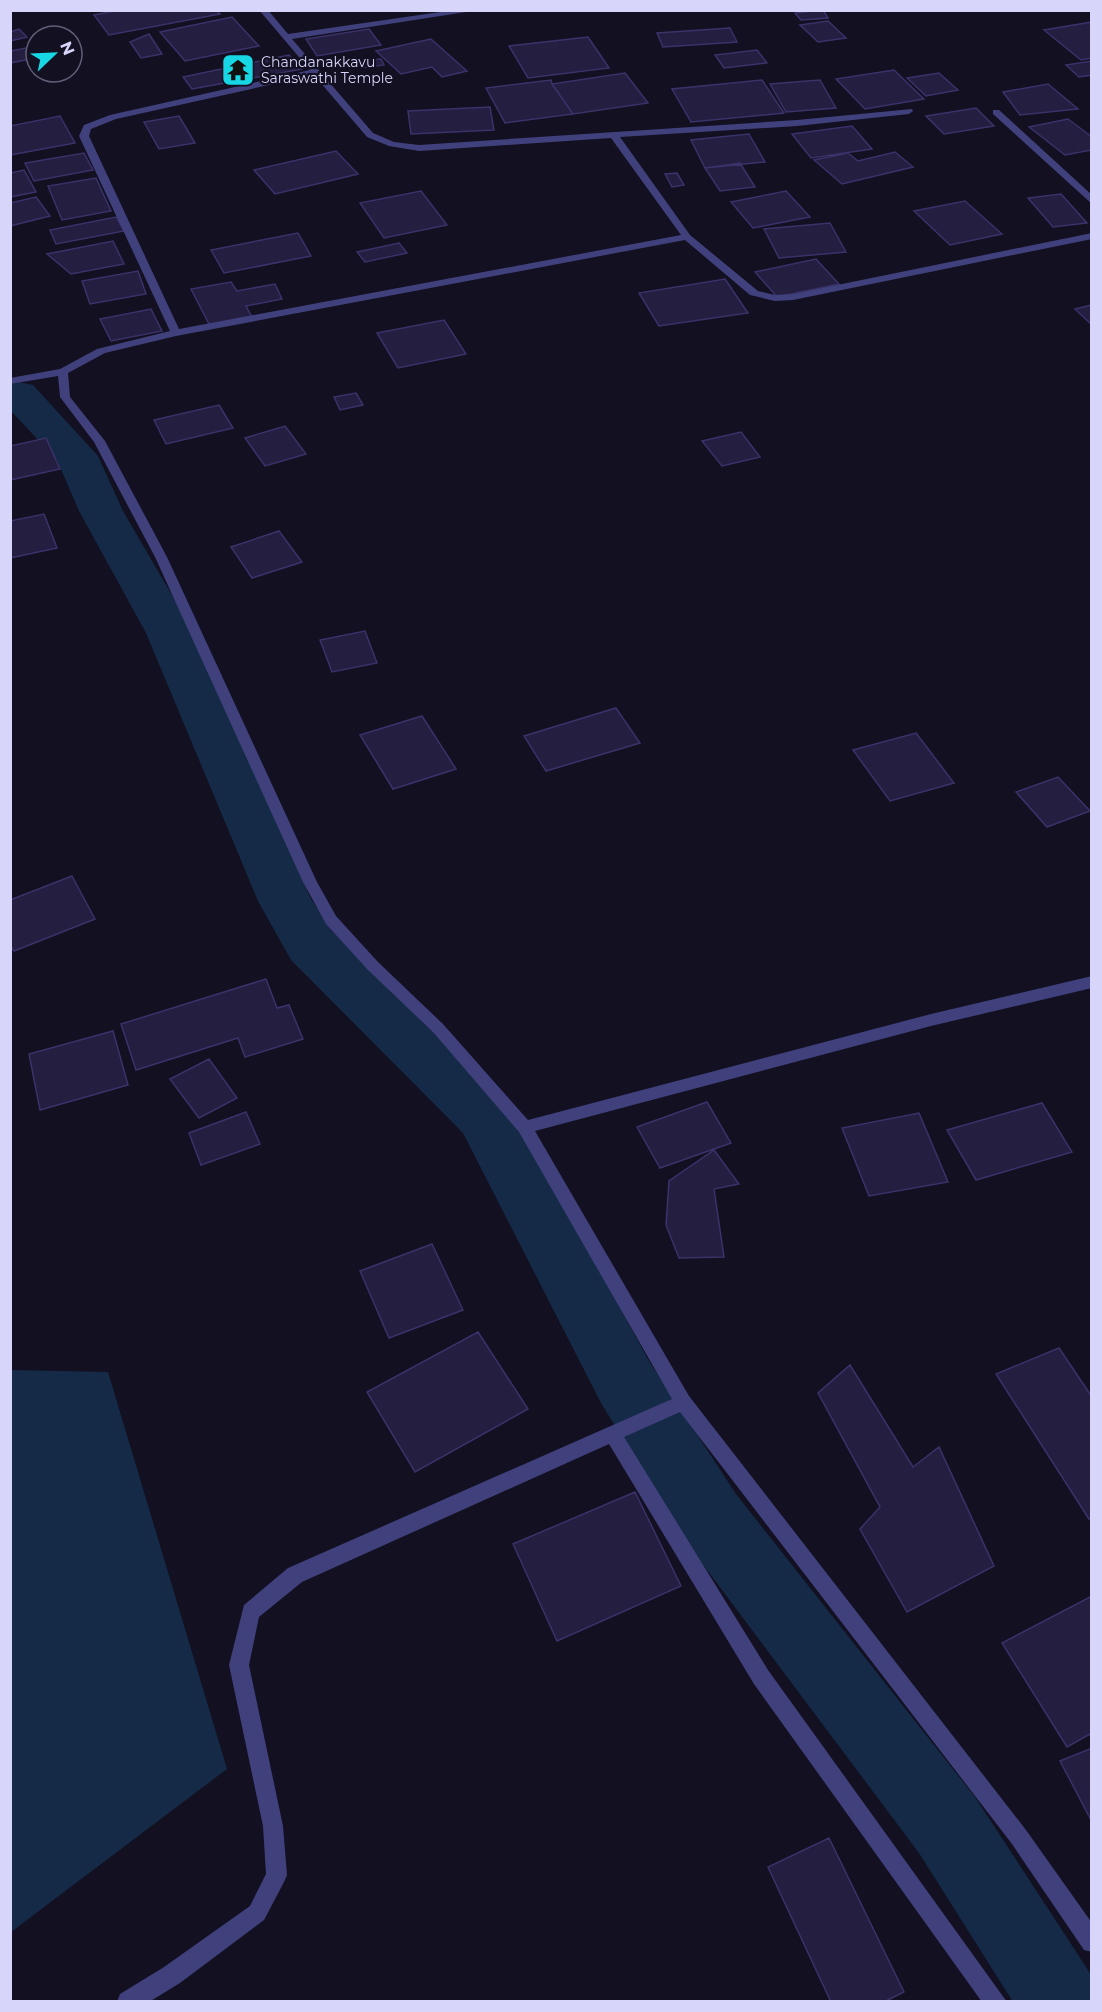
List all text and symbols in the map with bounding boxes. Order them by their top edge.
north arrow [24,24,84,84]
text: N [56,39,79,58]
temple icon: Chandanakkavu Saraswathi Temple [220,52,256,88]
place label: Chandanakkavu Saraswathi Temple [261,53,393,87]

